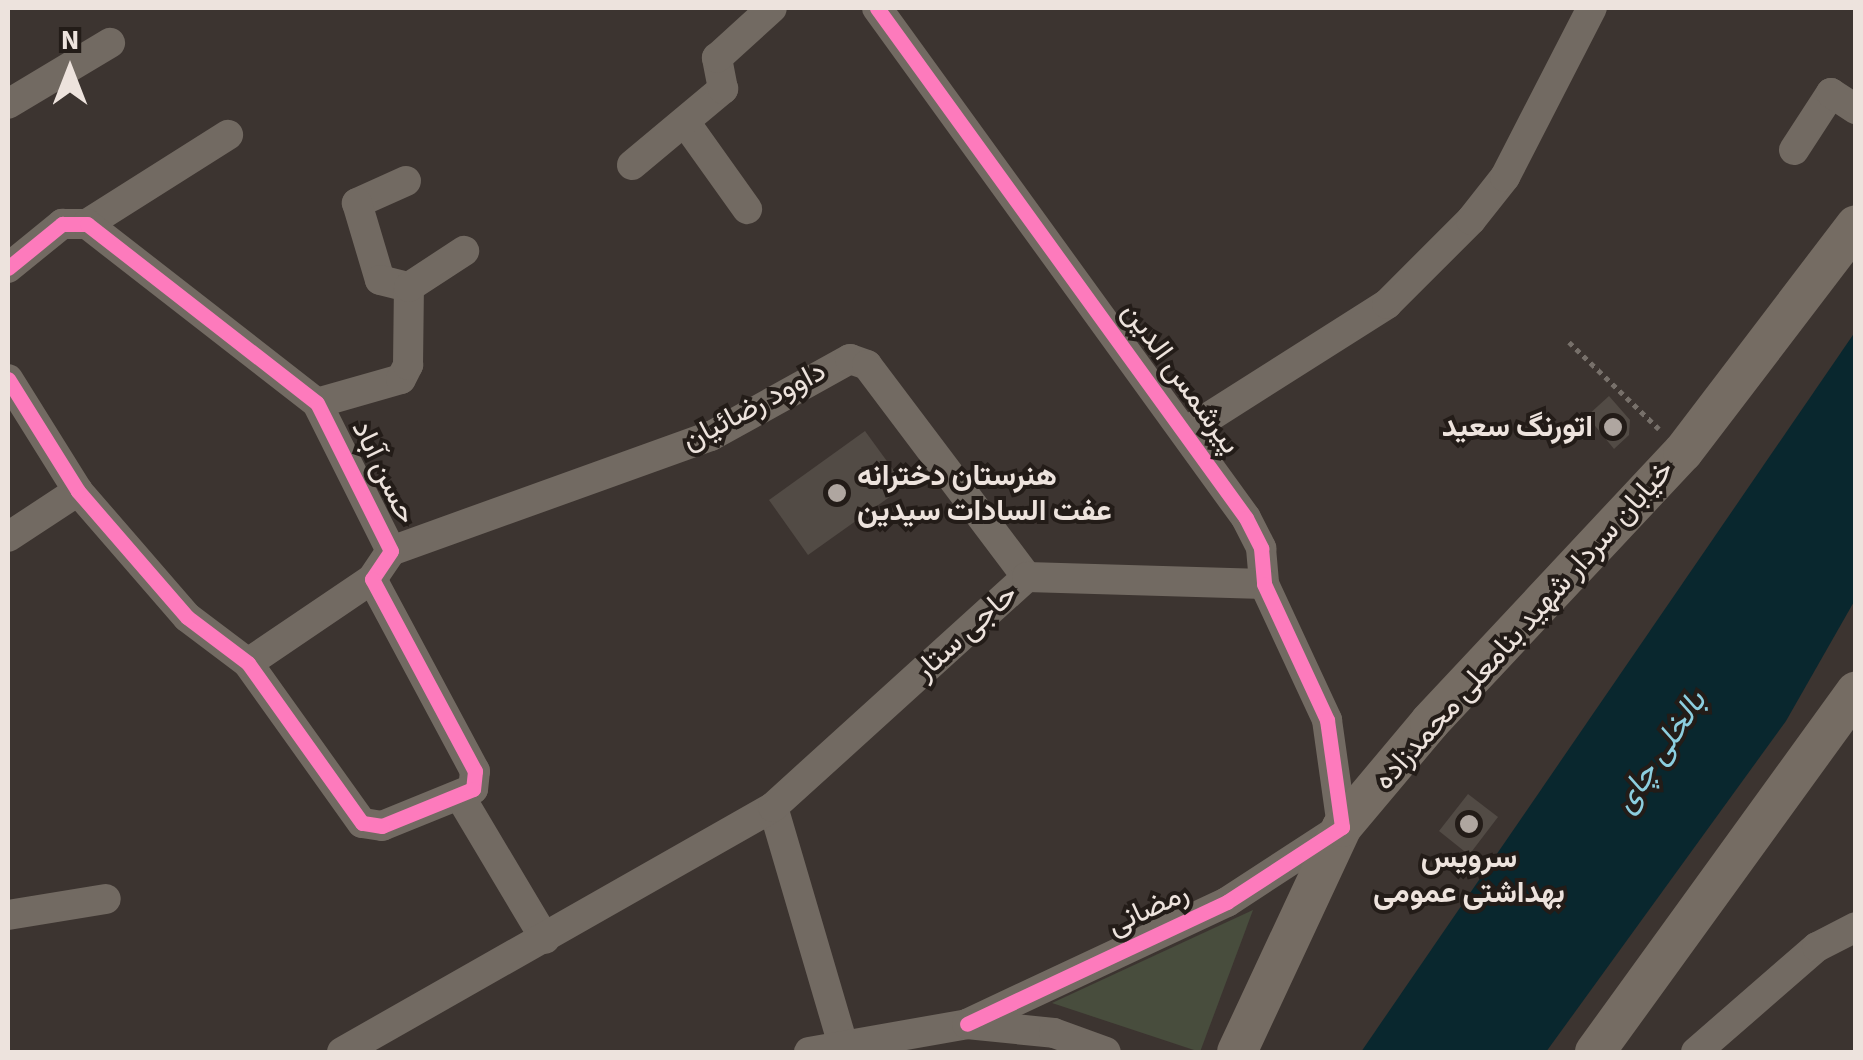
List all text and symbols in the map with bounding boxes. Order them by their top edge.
north arrow [20,20,120,120]
text: N [61,20,79,60]
street label: پیرشمس الدین [1114,295,1248,461]
street label: داوود رضائیان [676,353,832,459]
place label: اتورنگ سعید [1442,409,1593,445]
street label: حسن آباد [343,414,425,530]
marker: اتورنگ سعید [1602,416,1624,438]
street label: خیابان سردار شهید بنامعلی محمدزاده [1366,453,1682,797]
place label: هنرستان دخترانه عفت السادات سیدین [857,458,1112,528]
marker: هنرستان دخترانه عفت السادات سیدین [826,482,848,504]
street label: حاجی ستار [907,576,1025,688]
water label: بالخلی چای [1605,684,1715,820]
marker: سرویس بهداشتی عمومی [1458,813,1480,835]
place label: سرویس بهداشتی عمومی [1373,840,1565,910]
street label: رمضانی [1102,875,1194,943]

